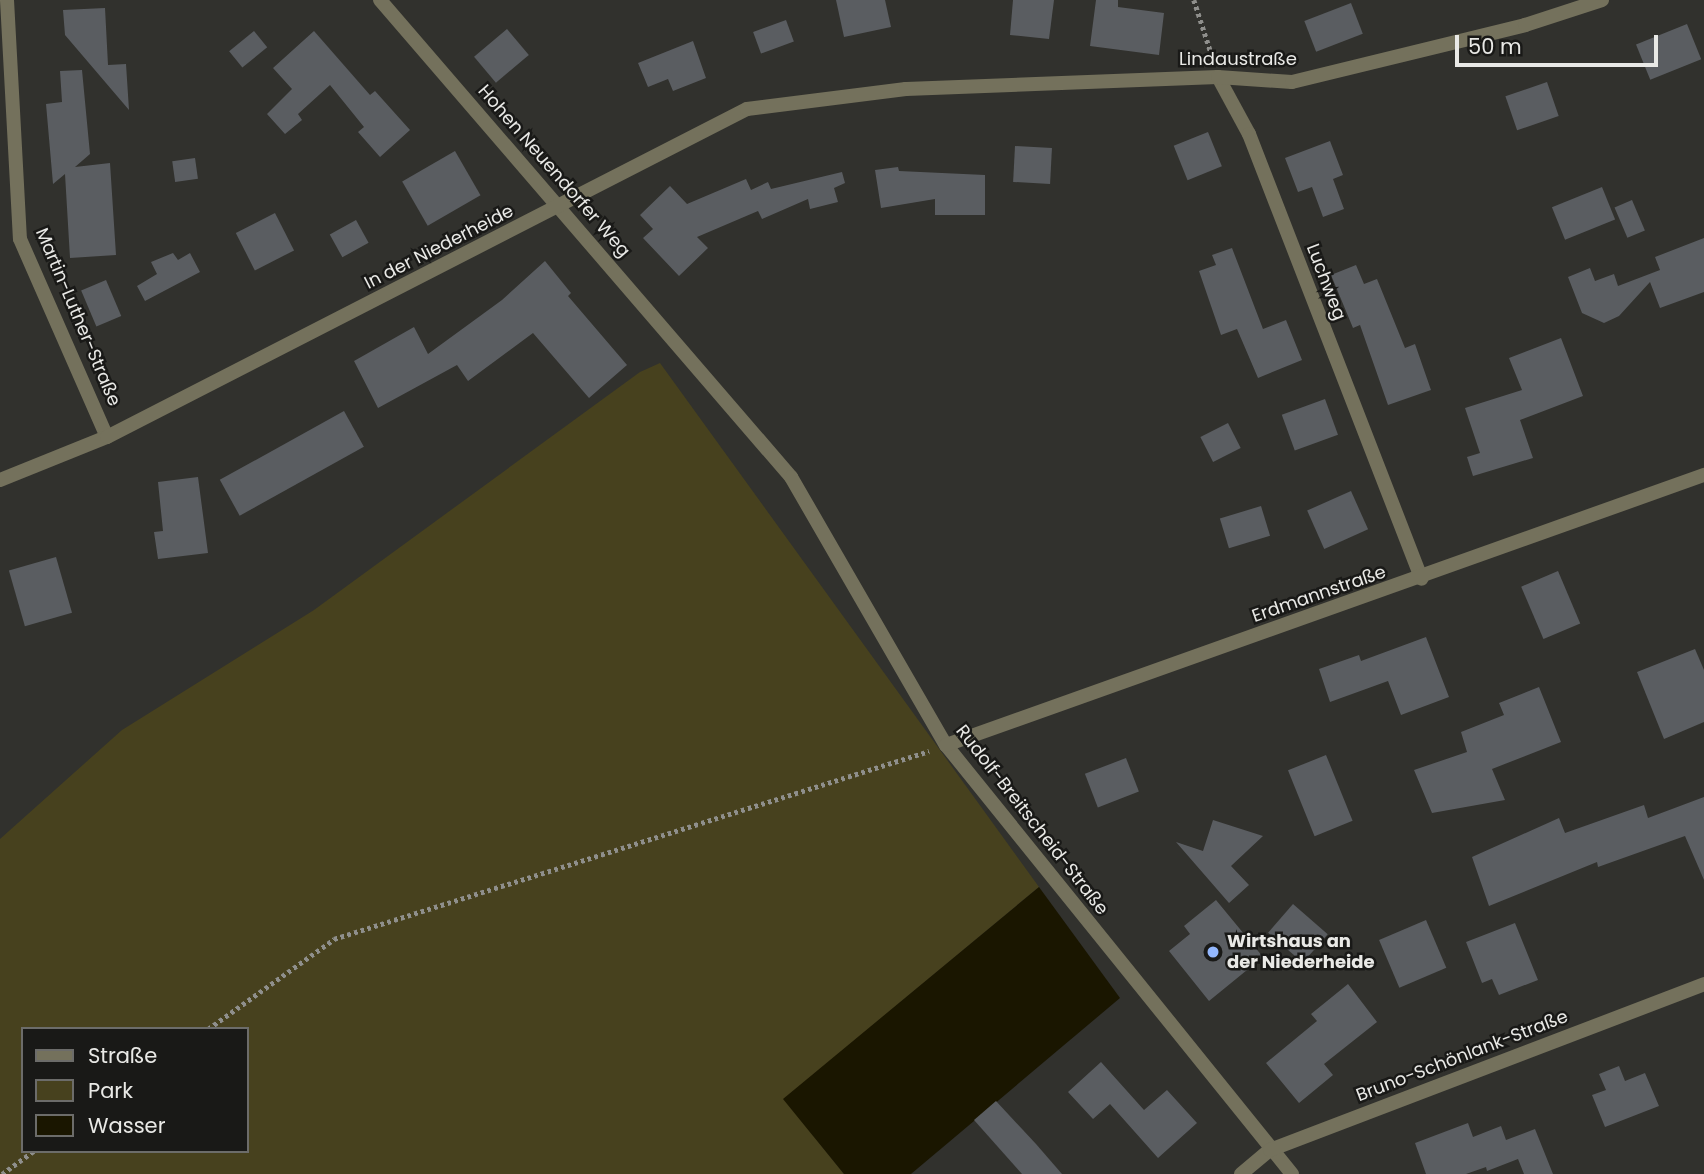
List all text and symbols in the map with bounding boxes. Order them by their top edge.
scale bar [1459,21,1662,65]
text: 50 m [1468,32,1522,61]
street label: Lindaustraße [1179,48,1297,70]
street label: Hohen Neuendorfer Weg [473,81,635,261]
street label: In der Niederheide [361,200,517,294]
street label: Martin-Luther-Straße [31,225,125,409]
street label: Luchweg [1302,241,1350,323]
street label: Erdmannstraße [1249,561,1389,627]
street label: Rudolf-Breitscheid-Straße [951,721,1113,919]
place label: Wirtshaus an der Niederheide [1227,931,1375,974]
marker: Wirtshaus an der Niederheide [1205,944,1221,960]
street label: Bruno-Schönlank-Straße [1353,1006,1571,1106]
legend [21,1027,248,1153]
text: Straße [88,1041,157,1070]
text: Park [88,1076,133,1105]
text: Wasser [88,1111,165,1140]

